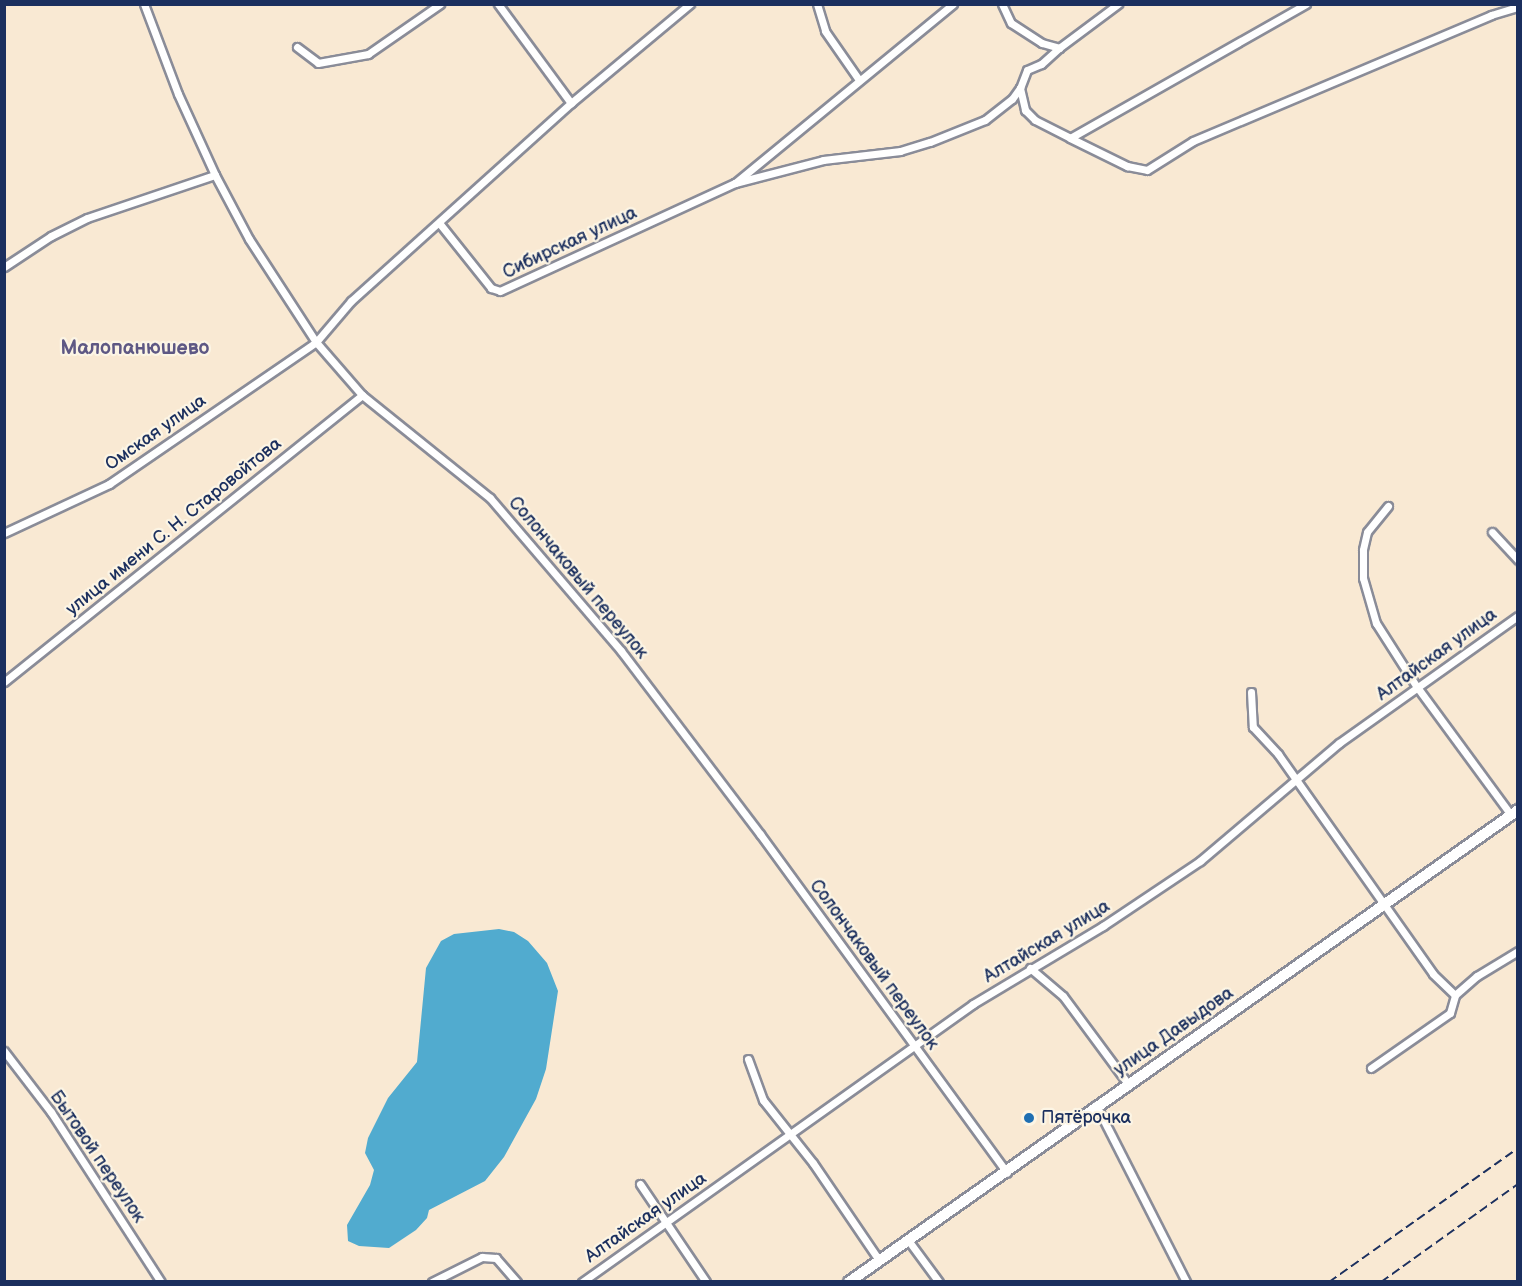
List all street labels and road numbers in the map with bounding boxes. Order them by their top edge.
street label: Сибирская улица [499,202,641,284]
street label: Омская улица [101,390,211,476]
street label: улица имени С. Н. Старовойтова [62,433,286,621]
street label: Солончаковый переулок [504,492,652,664]
street label: Алтайская улица [1373,604,1501,706]
street label: Солончаковый переулок [805,876,943,1054]
street label: Алтайская улица [980,896,1114,988]
street label: улица Давыдова [1110,983,1238,1081]
street label: Бытовой переулок [45,1087,149,1227]
street label: Алтайская улица [581,1168,711,1268]

